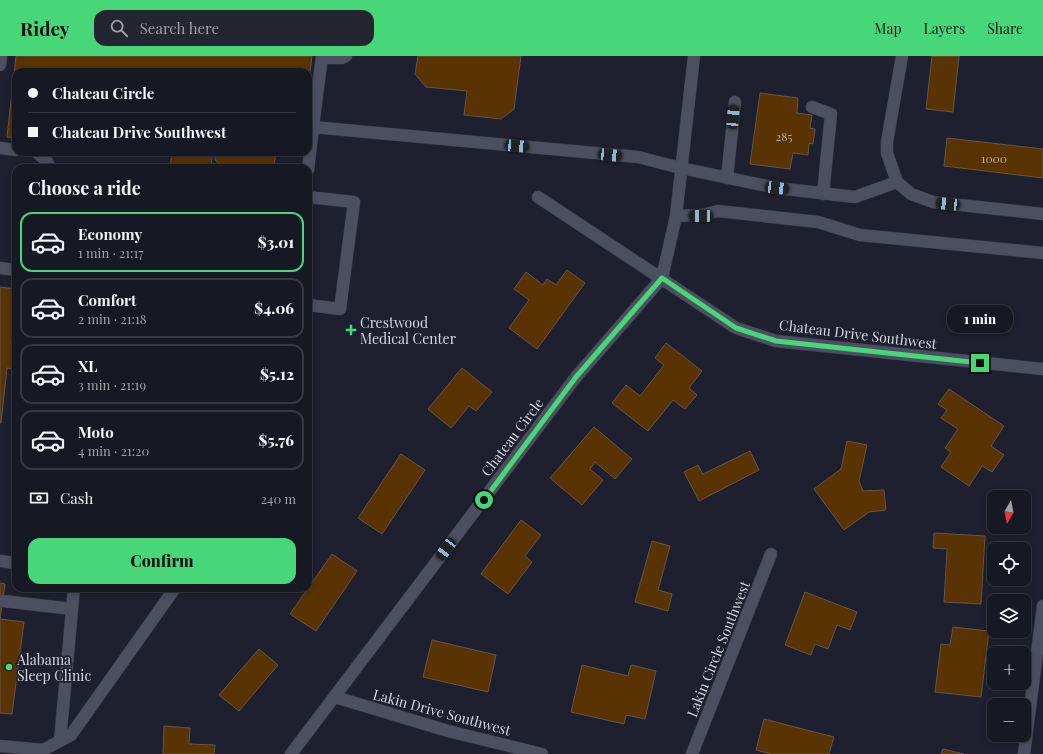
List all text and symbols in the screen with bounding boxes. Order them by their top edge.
search box [94,10,374,46]
text: Ridey [20,15,70,41]
icon: search [108,17,130,39]
text: Search here [140,18,219,38]
text: Map [874,19,902,38]
text: Layers [924,19,965,38]
text: Share [987,19,1023,38]
text: Chateau Circle [52,83,154,103]
car [726,105,740,129]
text: Chateau Drive Southwest [52,122,226,142]
house number: 285 [776,128,793,144]
car [505,139,529,153]
car [597,148,623,162]
house number: 1000 [981,150,1007,166]
text: Choose a ride [28,176,141,200]
car [764,181,790,195]
car [935,197,961,211]
car [689,210,713,222]
icon: car [30,224,66,260]
text: Economy [78,224,142,244]
text: $3.01 [258,232,294,252]
text: 1 min · 21:17 [78,244,144,261]
icon: car [30,290,66,326]
text: Comfort [78,290,136,310]
text: $4.06 [254,298,294,318]
callout: 1 min [947,305,1013,333]
text: 2 min · 21:18 [78,310,147,327]
text: 1 min [964,310,996,327]
place label: Crestwood Medical Center [360,313,457,348]
street label: Chateau Drive Southwest [778,315,939,353]
marker: Crestwood Medical Center [345,324,357,336]
route end [971,354,989,372]
icon: car [30,356,66,392]
text: XL [78,356,98,376]
text: $5.12 [260,364,294,384]
text: 3 min · 21:19 [78,376,146,393]
street label: Chateau Circle [476,394,548,480]
icon: car [30,422,66,458]
text: Moto [78,422,114,442]
text: $5.76 [259,430,294,450]
text: 4 min · 21:20 [78,442,149,459]
icon: cash [28,487,50,509]
text: Cash [60,488,93,508]
text: 240 m [261,490,296,507]
north arrow [987,490,1031,534]
map controls [987,490,1031,742]
route start [475,491,493,509]
car [434,536,458,562]
button: Confirm [28,538,296,584]
button: locate [987,542,1031,586]
street label: Lakin Circle Southwest [682,577,754,720]
button: layers [987,594,1031,638]
button: + [987,646,1031,690]
place label: Alabama Sleep Clinic [16,650,91,685]
marker: Alabama Sleep Clinic [4,662,14,672]
street label: Lakin Drive Southwest [371,684,514,740]
button: − [987,698,1031,742]

